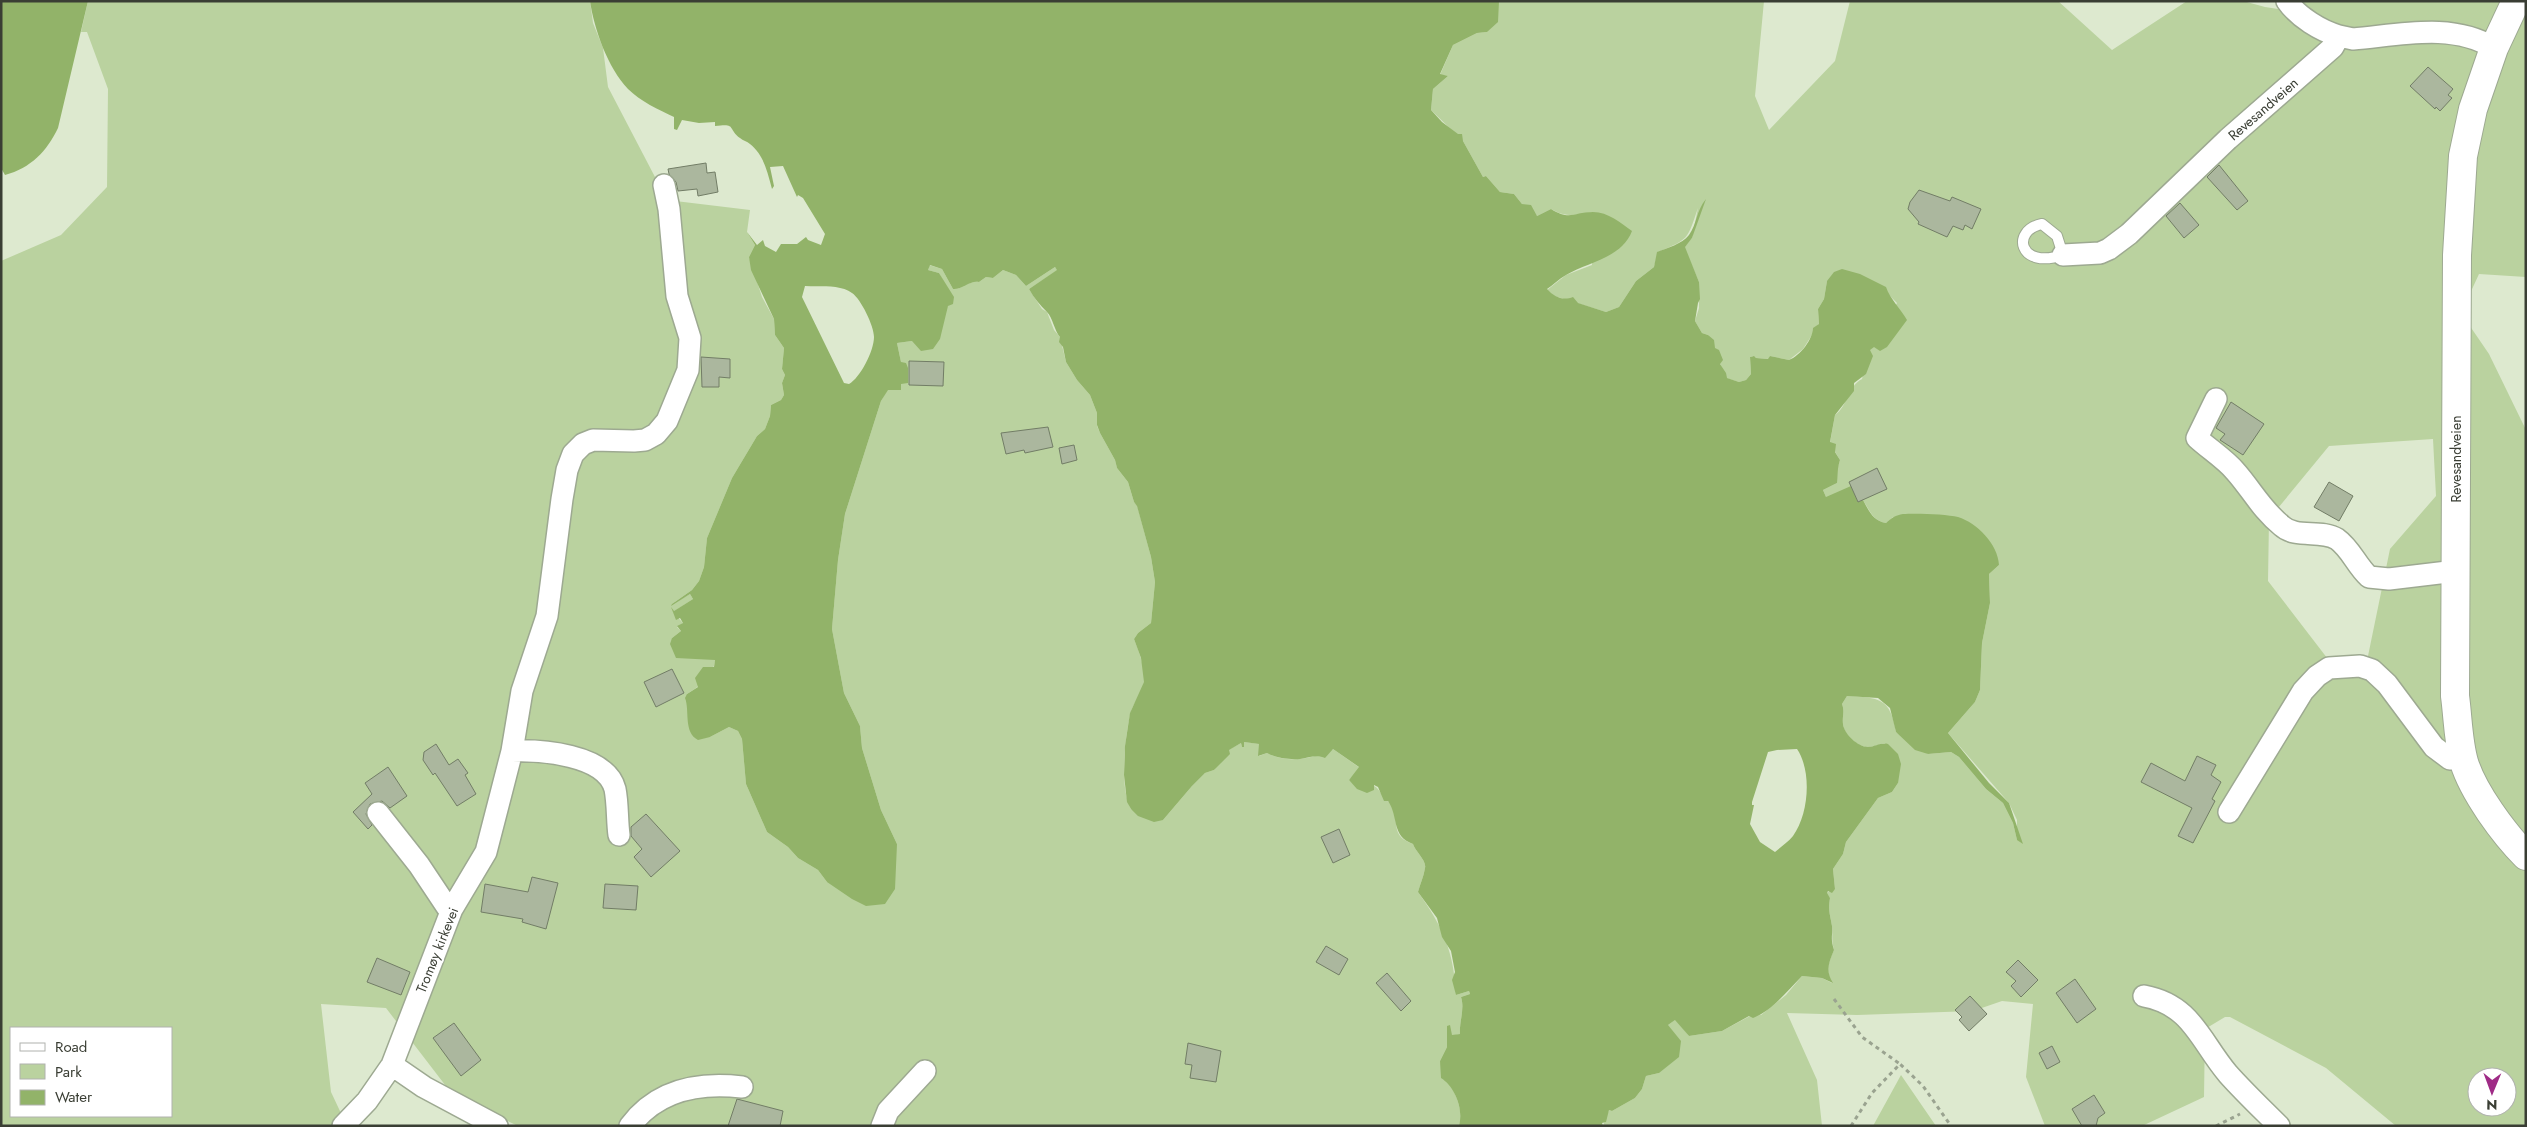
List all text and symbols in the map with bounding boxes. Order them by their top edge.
street label: Revesandveien [2224,73,2302,145]
street label: Revesandveien [2446,415,2466,503]
street label: Tromøy kirkevei [411,904,463,996]
legend [10,1027,172,1117]
text: Road [55,1036,87,1058]
text: Park [55,1061,82,1083]
north arrow [2467,1067,2517,1117]
text: Water [55,1086,93,1108]
text: N [2486,1095,2498,1115]

